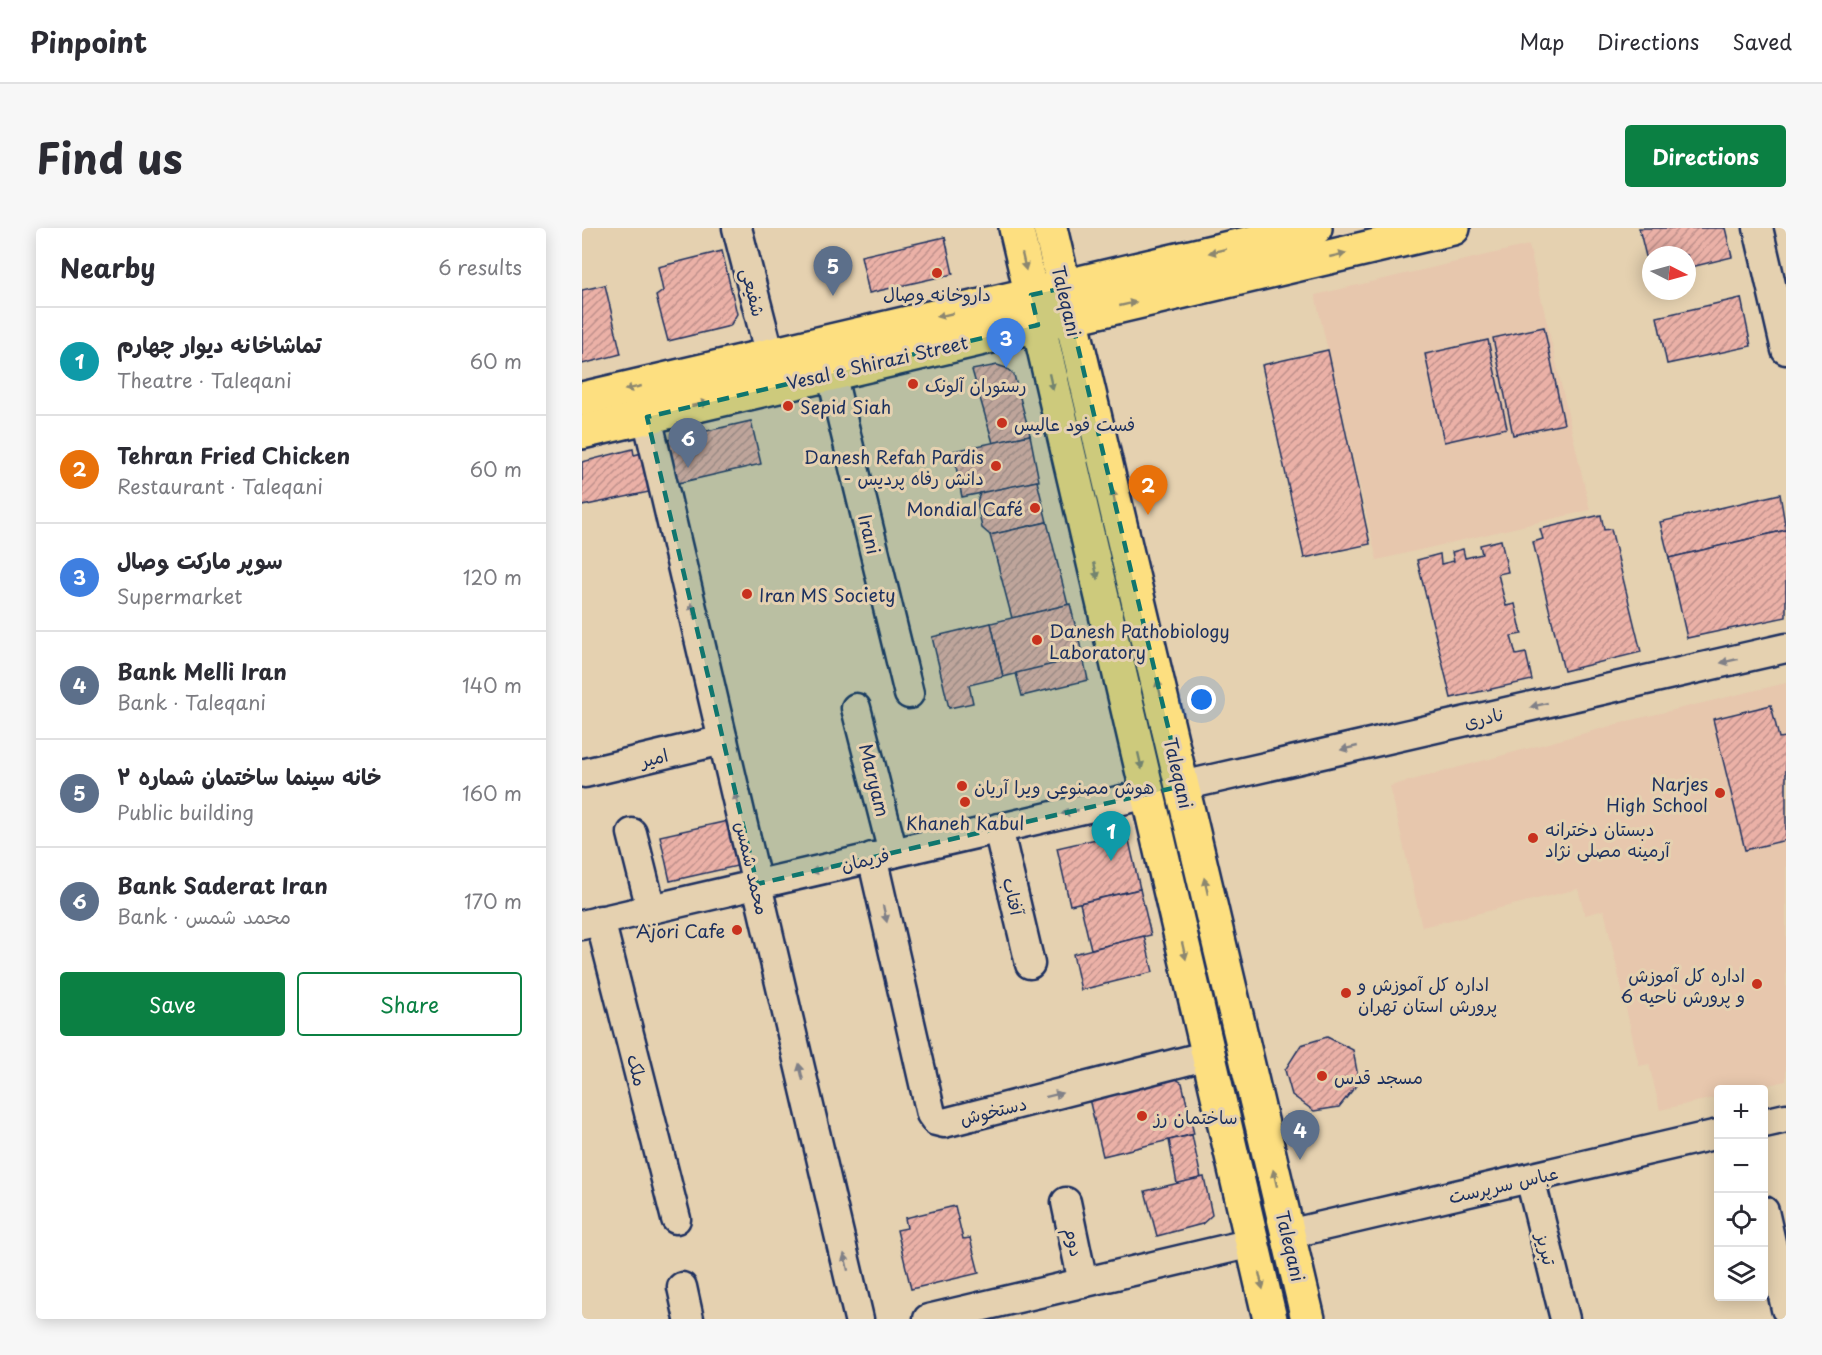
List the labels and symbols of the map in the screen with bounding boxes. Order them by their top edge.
north arrow [1642,246,1696,300]
pin: 5 [814,247,852,296]
one-way arrow [1208,247,1226,257]
one-way arrow [1329,249,1347,259]
one-way arrow [1019,252,1029,271]
street label: Taleqani [1046,263,1088,339]
street label: شفیعی [735,265,773,319]
marker: داروخانه وصال [930,266,944,280]
place label: داروخانه وصال [883,280,991,307]
one-way arrow [1119,298,1137,308]
one-way arrow [936,311,955,320]
pin: 3 [986,318,1026,368]
street label: Vesal e Shirazi Street [784,328,970,396]
place label: رستوران آلونک [925,371,1027,398]
one-way arrow [1047,372,1057,391]
marker: رستوران آلونک [906,377,920,391]
one-way arrow [624,383,642,393]
place label: Sepid Siah [800,393,891,420]
one-way arrow [691,399,710,408]
marker: Sepid Siah [781,399,795,413]
place label: فست فود عالیس [1014,410,1135,437]
marker: فست فود عالیس [995,416,1009,430]
pin: 6 [668,418,708,468]
place label: Danesh Refah Pardis - دانش رفاه پردیس [804,443,984,491]
marker: Danesh Refah Pardis - دانش رفاه پردیس [989,459,1003,473]
pin: 2 [1128,466,1168,515]
one-way arrow [1109,489,1118,508]
place label: Mondial Café [906,495,1023,522]
marker: Mondial Café [1028,501,1042,515]
street label: Irani [852,511,888,557]
one-way arrow [1091,562,1101,581]
place label: Iran MS Society [759,581,896,608]
marker: Iran MS Society [740,587,754,601]
one-way arrow [687,602,697,620]
place label: Danesh Pathobiology Laboratory [1049,617,1230,665]
marker: Danesh Pathobiology Laboratory [1030,633,1044,647]
one-way arrow [1720,657,1738,667]
one-way arrow [1153,679,1163,697]
your location [1187,685,1216,714]
street label: نادری [1461,699,1507,735]
one-way arrow [1530,700,1548,710]
street label: Taleqani [1158,735,1200,811]
street label: امیر [635,741,671,774]
street label: Maryam [853,741,897,819]
one-way arrow [1339,744,1358,753]
one-way arrow [1136,752,1146,771]
place label: Narjes High School [1606,770,1708,818]
place label: هوش مصنوعی ویرا آریان [974,773,1155,800]
marker: هوش مصنوعی ویرا آریان [955,779,969,793]
marker: Narjes High School [1713,786,1727,800]
one-way arrow [732,791,742,810]
marker: Khaneh Kabul [958,795,972,809]
one-way arrow [1061,807,1079,817]
place label: Khaneh Kabul [906,809,1024,836]
pin: 1 [1092,812,1130,861]
place label: دبستان دخترانه آرمینه مصلی نژاد [1545,815,1671,863]
street label: محمد شمس [729,819,777,917]
marker: دبستان دخترانه آرمینه مصلی نژاد [1526,831,1540,845]
street label: فریمان [838,840,892,878]
one-way arrow [810,865,828,875]
street label: آفتاب [997,874,1032,919]
one-way arrow [1200,876,1210,895]
one-way arrow [881,905,891,924]
place label: Ajori Cafe [636,917,725,944]
marker: Ajori Cafe [730,923,744,937]
one-way arrow [1180,942,1190,960]
place label: اداره کل آموزش و پرورش ناحیه 6 [1621,961,1745,1009]
place label: اداره کل آموزش و پرورش استان تهران [1356,970,1497,1018]
marker: اداره کل آموزش و پرورش ناحیه 6 [1750,977,1764,991]
marker: اداره کل آموزش و پرورش استان تهران [1339,986,1353,1000]
street label: ملک [621,1051,655,1089]
one-way arrow [796,1063,806,1081]
place label: مسجد قدس [1334,1063,1423,1090]
marker: مسجد قدس [1315,1069,1329,1083]
street label: دستخوش [957,1089,1029,1131]
one-way arrow [1045,1089,1063,1099]
place label: ساختمان رز [1152,1103,1238,1130]
marker: ساختمان رز [1135,1109,1149,1123]
pin: 4 [1280,1110,1320,1160]
street label: عباس سرپرست [1446,1158,1560,1210]
one-way arrow [1269,1168,1279,1187]
street label: Taleqani [1270,1208,1312,1284]
street label: دوم [1057,1225,1091,1260]
street label: تبریز [1530,1228,1564,1269]
one-way arrow [841,1252,850,1271]
one-way arrow [1257,1272,1267,1290]

